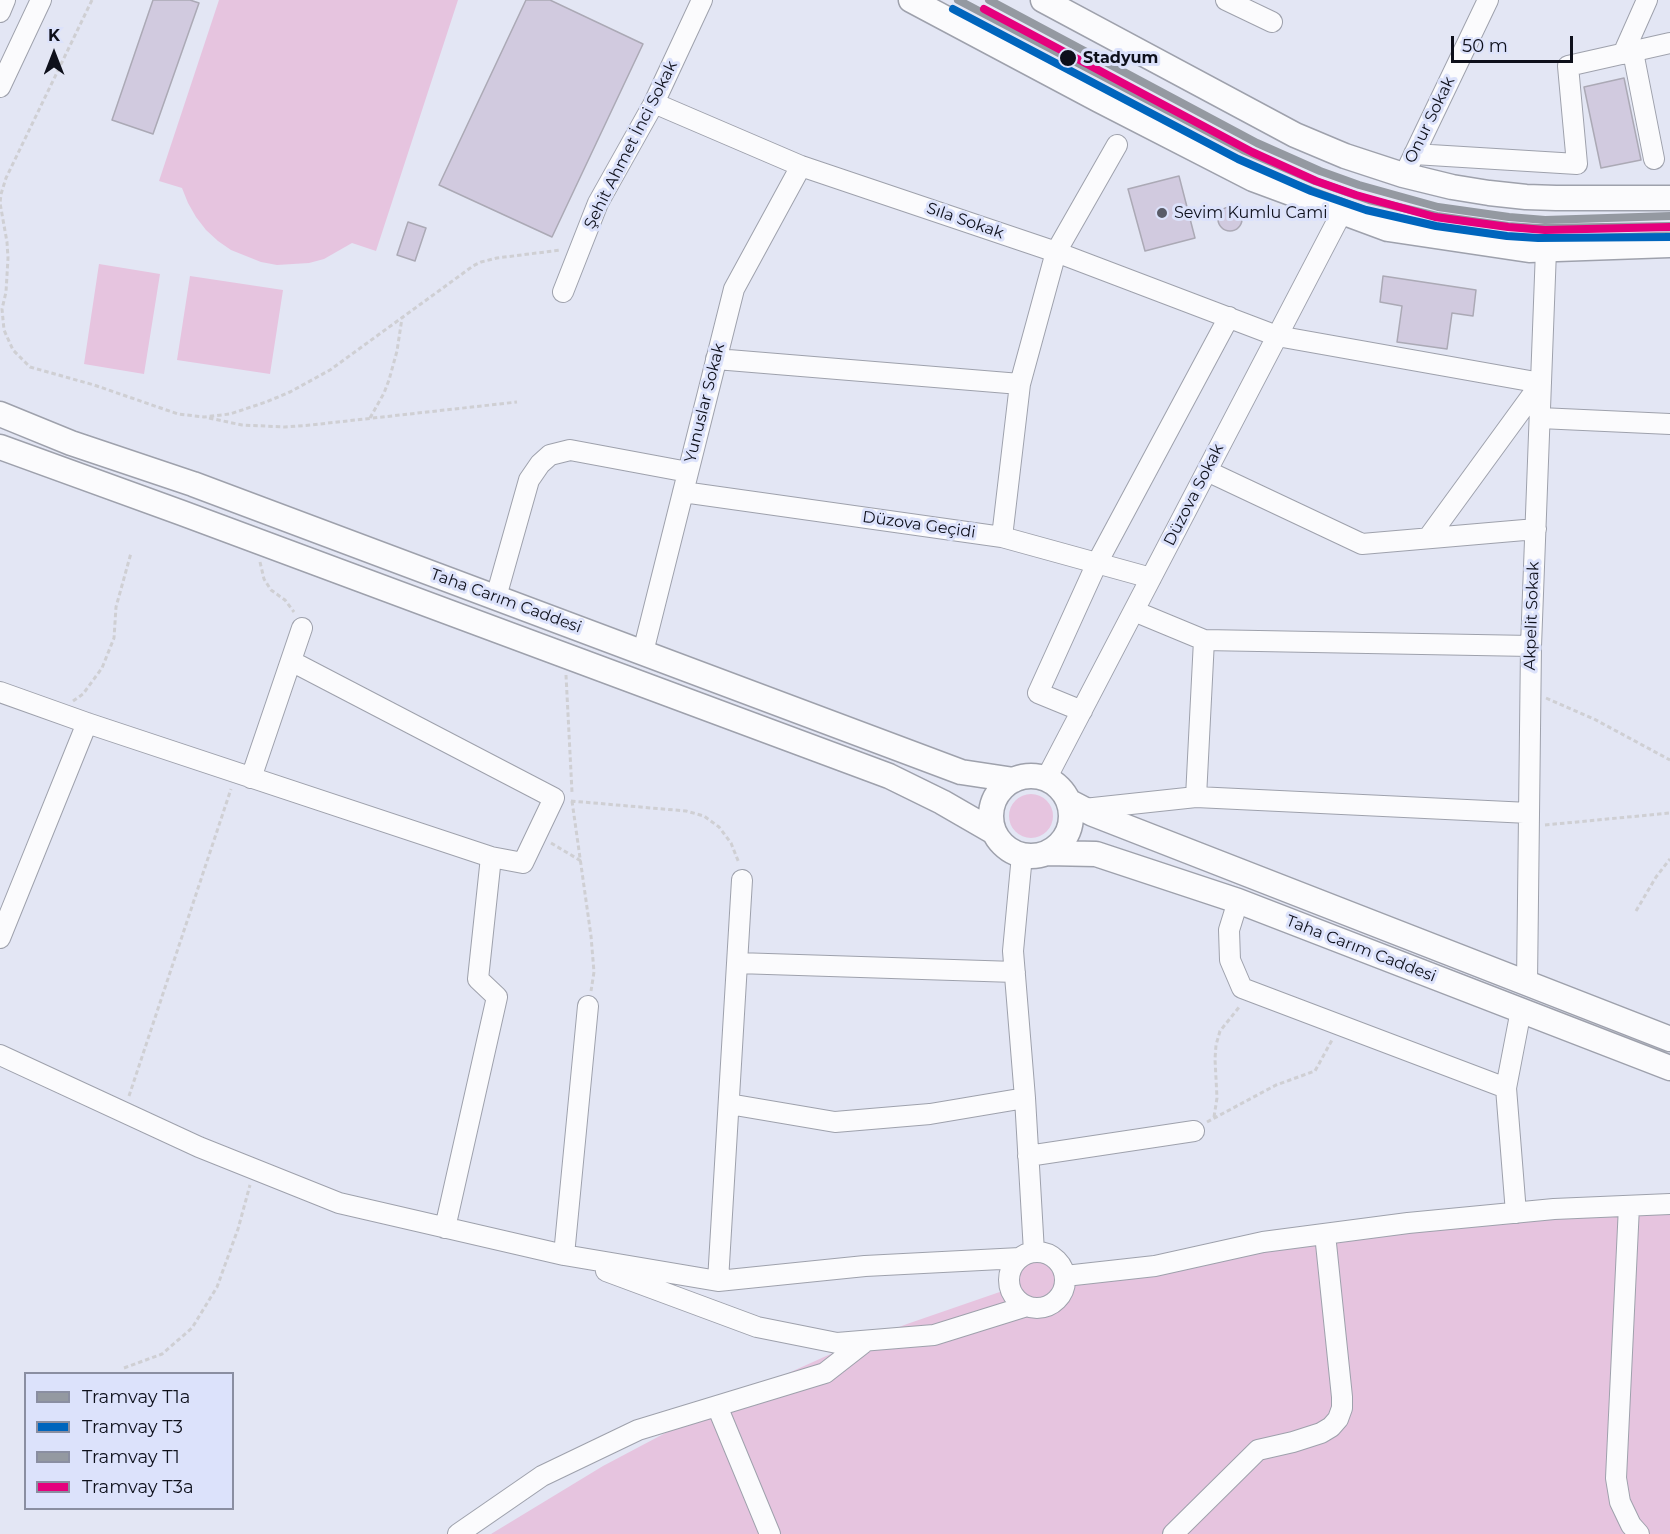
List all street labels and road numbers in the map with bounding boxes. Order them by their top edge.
street label: Şehit Ahmet İnci Sokak [580,58,682,232]
street label: Onur Sokak [1401,74,1459,166]
street label: Sıla Sokak [924,199,1006,243]
street label: Yunuslar Sokak [681,341,729,465]
street label: Düzova Sokak [1160,441,1228,549]
street label: Düzova Geçidi [861,508,977,542]
street label: Akpelit Sokak [1521,561,1543,671]
street label: Taha Carım Caddesi [428,565,584,637]
street label: Taha Carım Caddesi [1283,912,1439,986]

